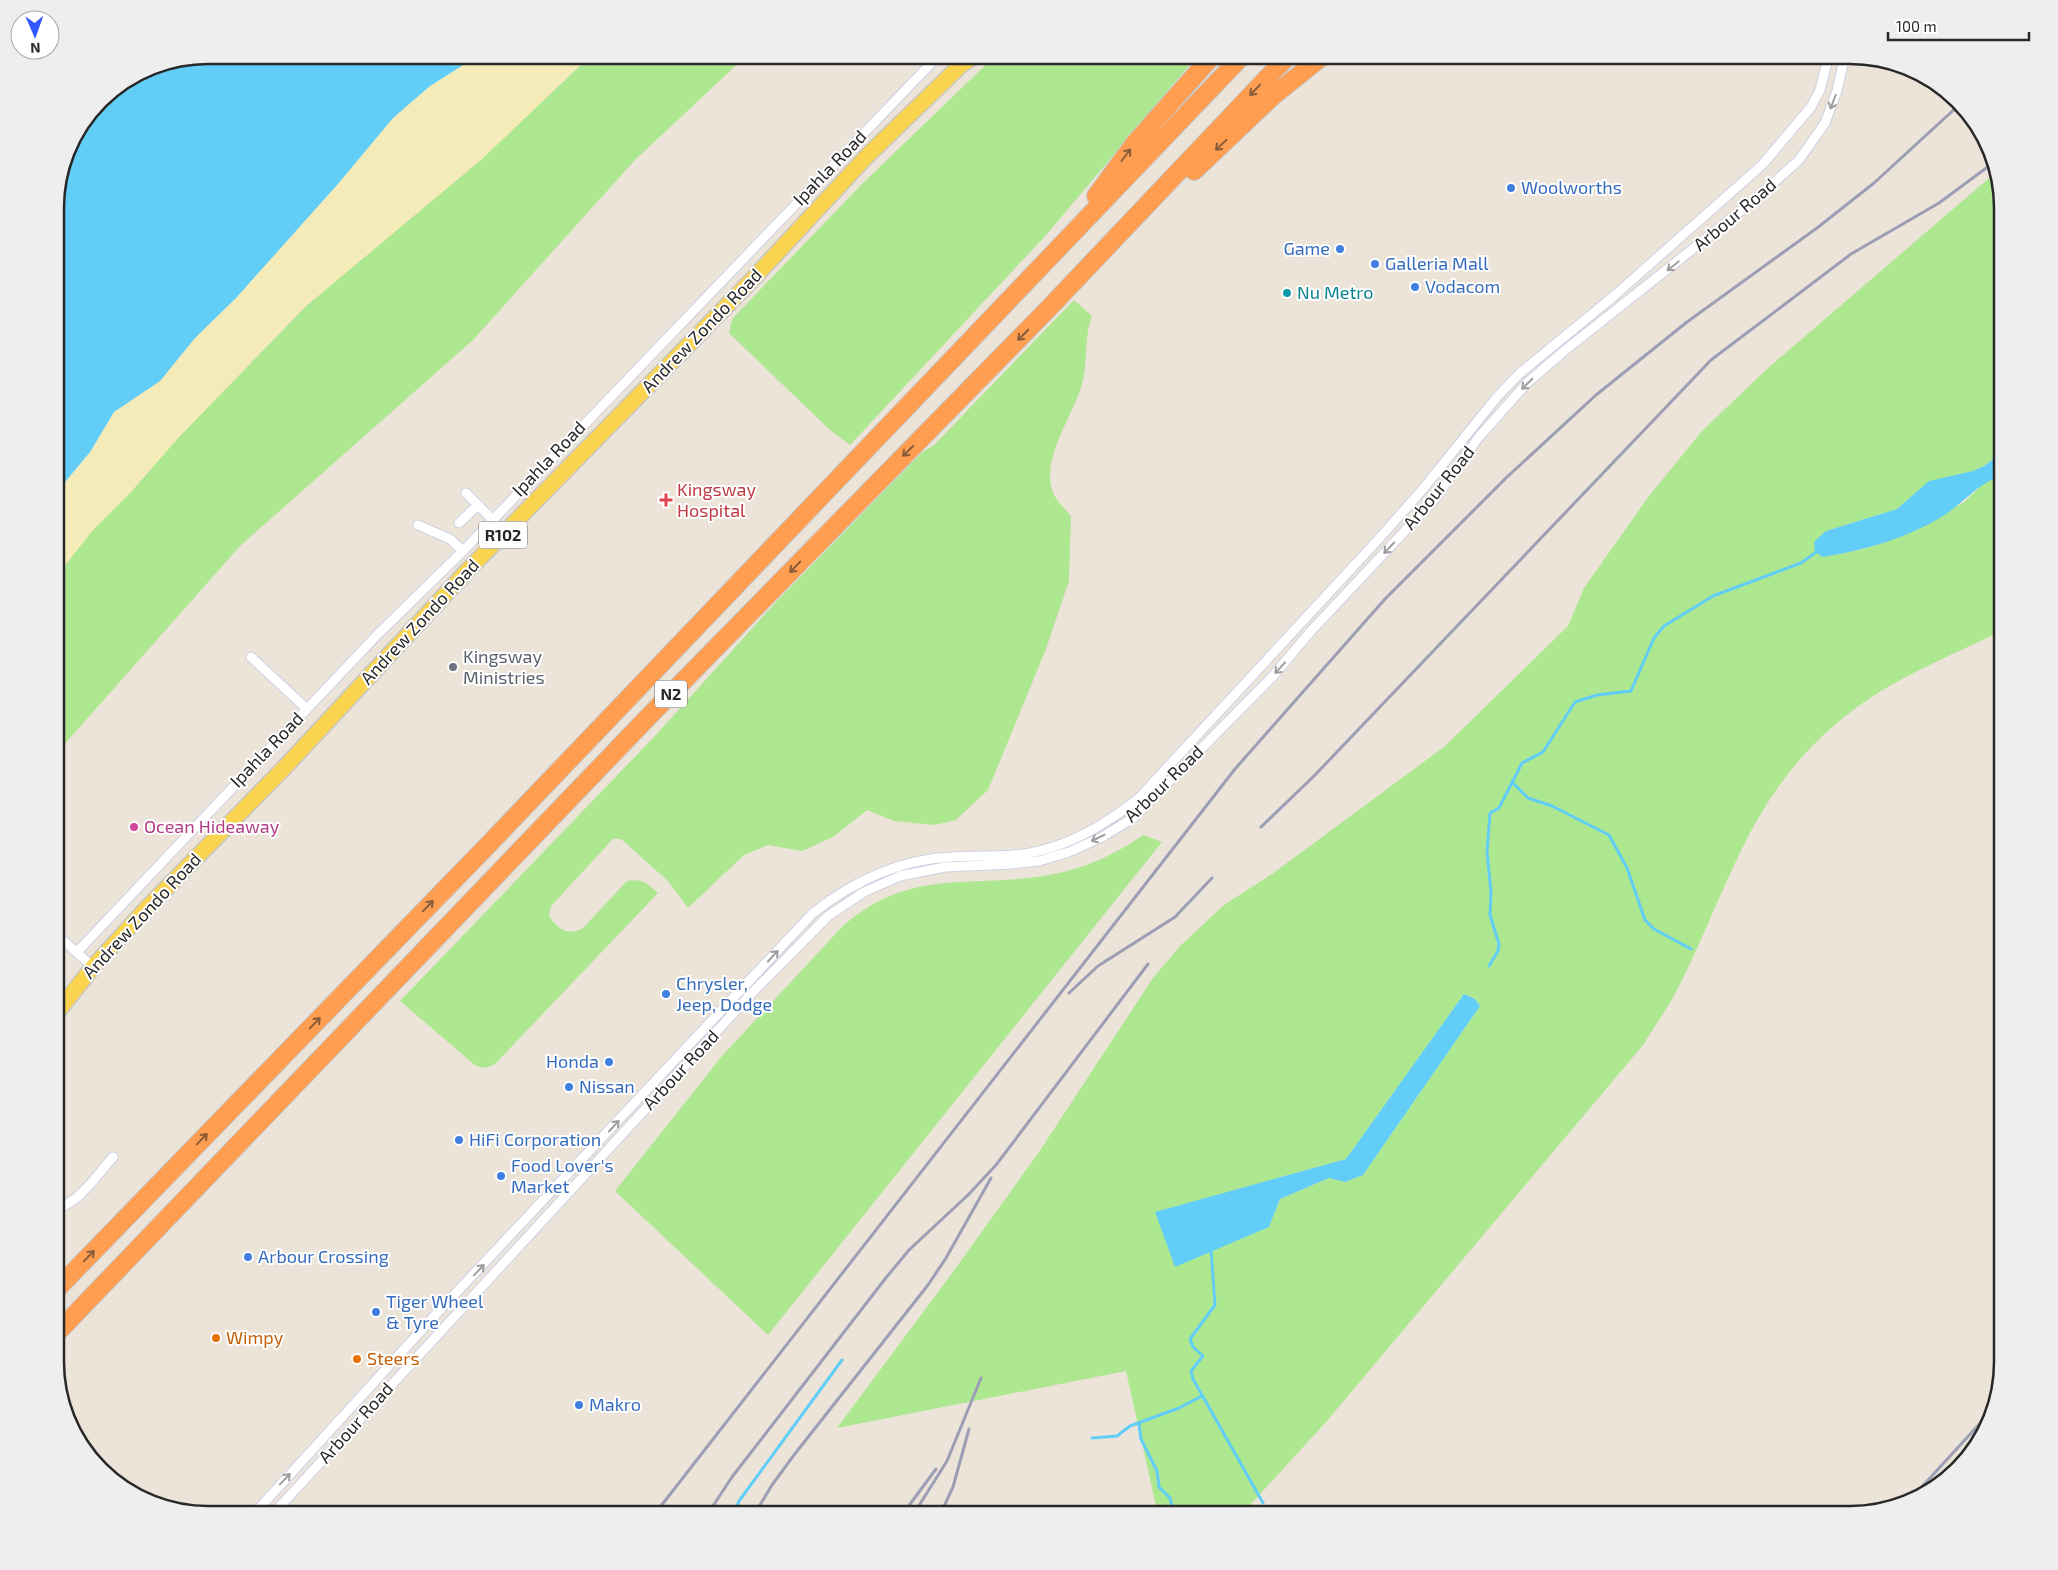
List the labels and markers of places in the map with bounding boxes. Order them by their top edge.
place label: Woolworths [1521,176,1622,198]
marker: Woolworths [1505,182,1517,194]
place label: Game [1283,237,1330,259]
marker: Game [1334,243,1346,255]
place label: Galleria Mall [1385,252,1489,274]
marker: Galleria Mall [1369,258,1381,270]
place label: Vodacom [1425,275,1500,297]
place label: Nu Metro [1297,281,1373,303]
marker: Vodacom [1409,281,1421,293]
marker: Nu Metro [1281,287,1293,299]
place label: Kingsway Hospital [677,478,756,521]
marker: Kingsway Hospital [659,493,673,507]
place label: Kingsway Ministries [463,645,545,688]
marker: Kingsway Ministries [447,661,459,673]
place label: Ocean Hideaway [144,815,280,837]
marker: Ocean Hideaway [128,821,140,833]
place label: Chrysler, Jeep, Dodge [676,972,772,1015]
marker: Chrysler, Jeep, Dodge [660,988,672,1000]
place label: Honda [546,1050,599,1072]
marker: Honda [603,1056,615,1068]
place label: Nissan [579,1075,635,1097]
marker: Nissan [563,1081,575,1093]
place label: HiFi Corporation [469,1128,601,1150]
marker: HiFi Corporation [453,1134,465,1146]
place label: Food Lover's Market [511,1154,614,1197]
marker: Food Lover's Market [495,1170,507,1182]
place label: Arbour Crossing [258,1245,389,1267]
marker: Arbour Crossing [242,1251,254,1263]
place label: Tiger Wheel & Tyre [386,1290,484,1333]
marker: Tiger Wheel & Tyre [370,1306,382,1318]
place label: Wimpy [226,1326,284,1348]
marker: Wimpy [210,1332,222,1344]
place label: Steers [367,1347,420,1369]
marker: Steers [351,1353,363,1365]
place label: Makro [589,1393,641,1415]
marker: Makro [573,1399,585,1411]

